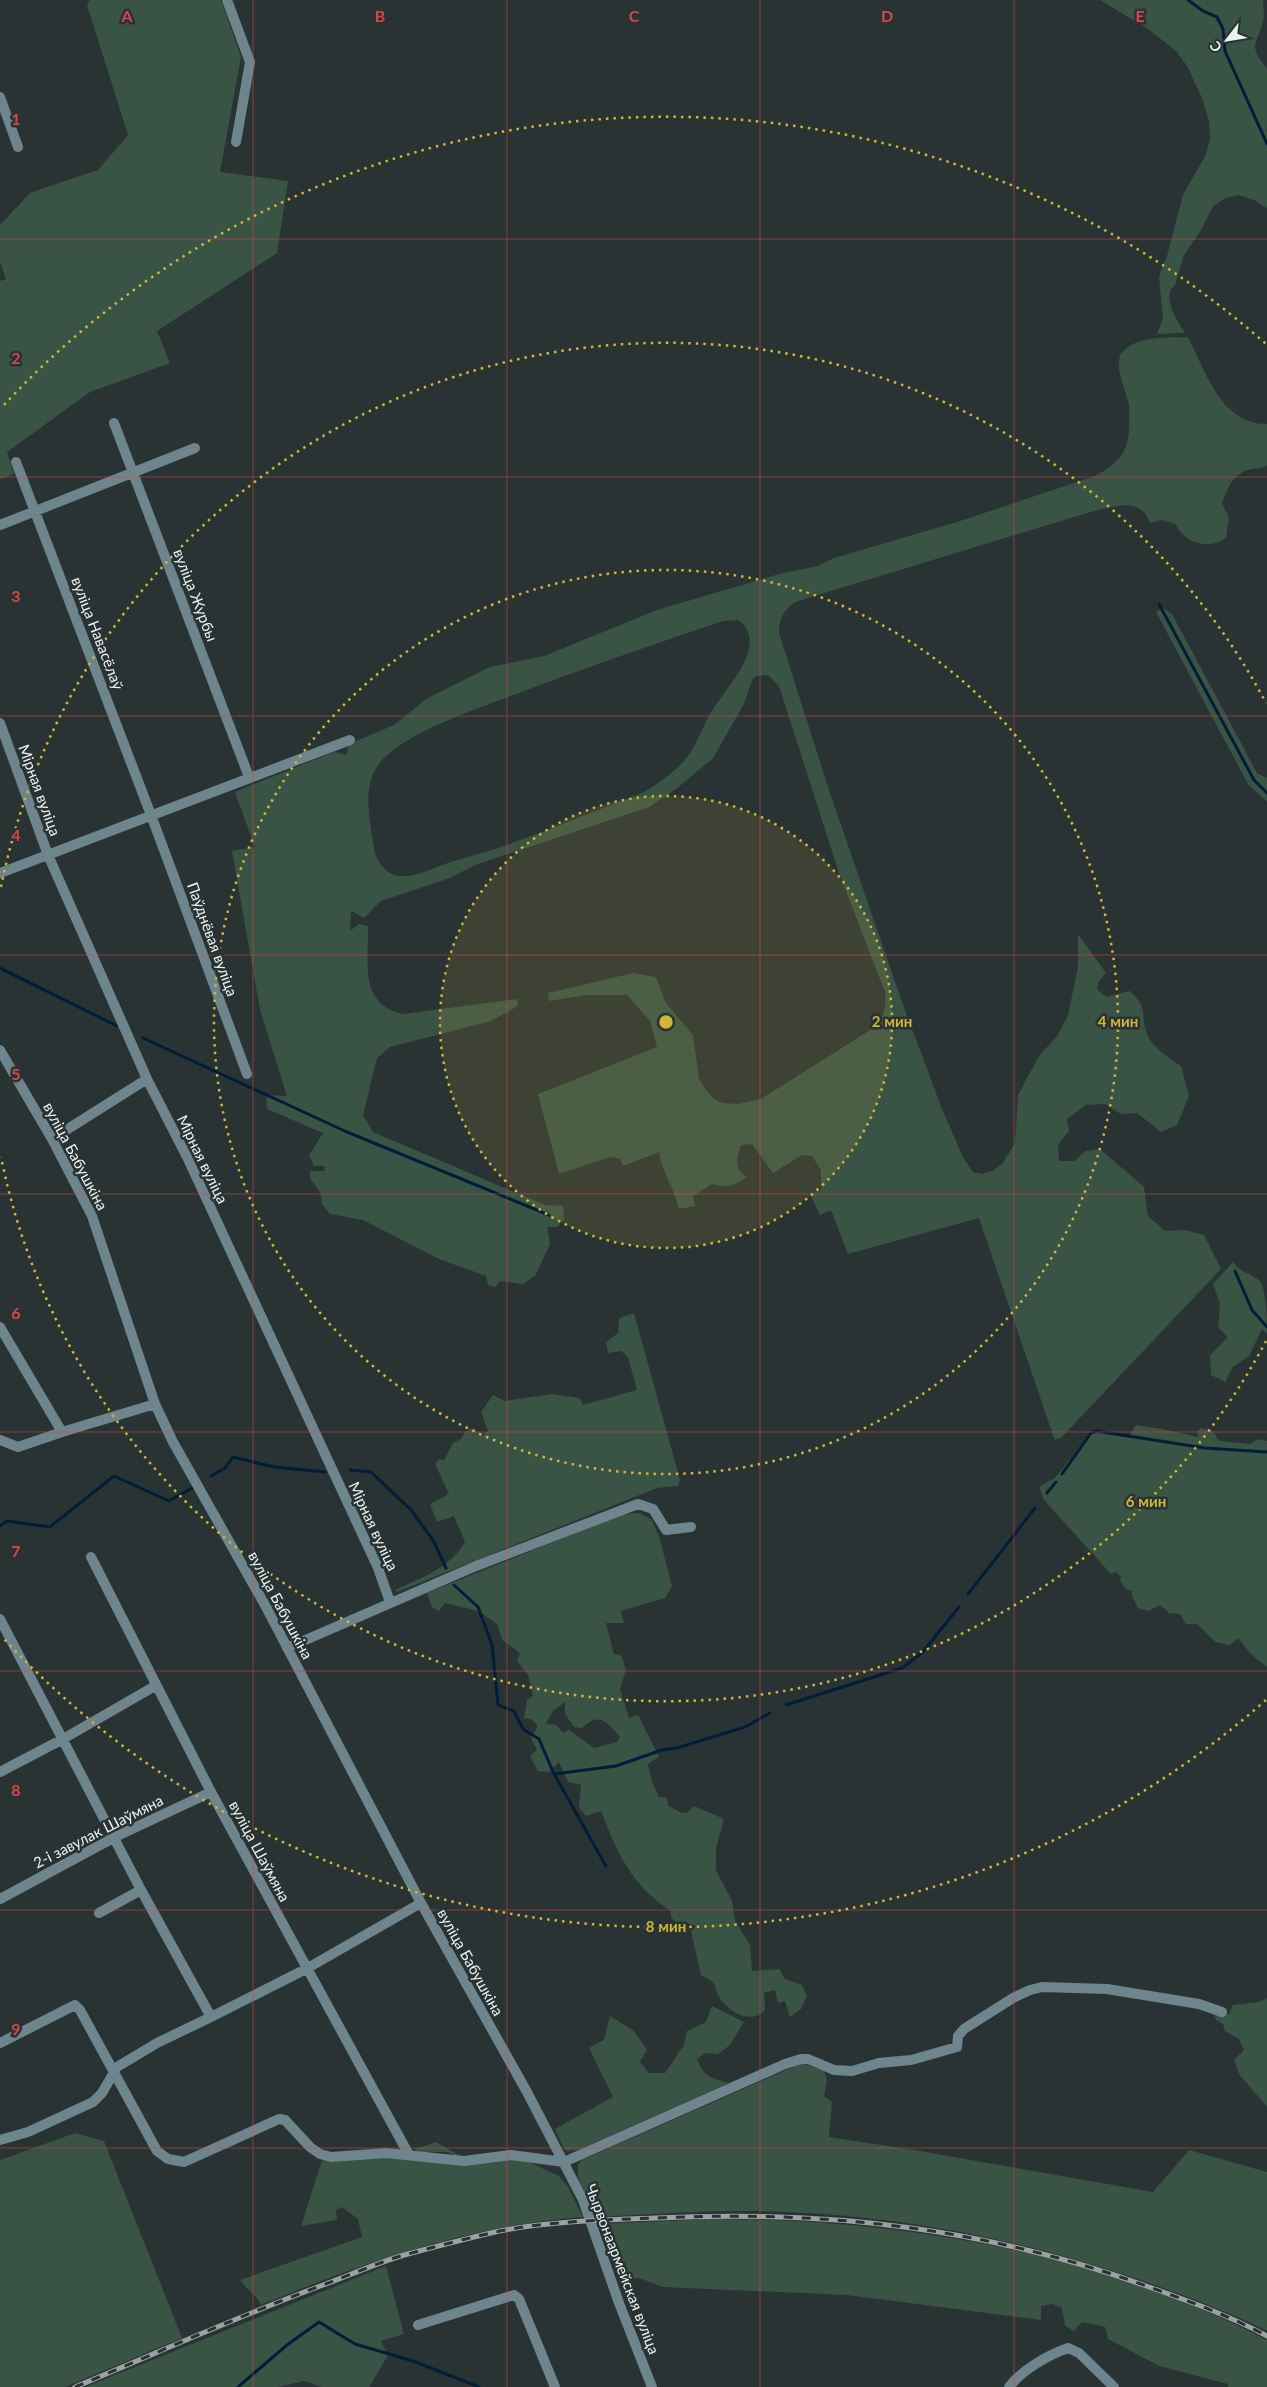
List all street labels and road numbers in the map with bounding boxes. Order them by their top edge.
street label: вуліца Журбы [170,546,222,644]
street label: вуліца Навасёлаў [68,574,128,692]
street label: Мірная вуліца [15,742,65,838]
street label: Паўднёвая вуліца [184,880,242,998]
street label: вуліца Бабушкіна [40,1099,112,1213]
street label: Мірная вуліца [174,1112,232,1206]
street label: Мірная вуліца [346,1479,402,1573]
street label: вуліца Бабушкіна [245,1548,317,1662]
street label: 2-і завулак Шаўмяна [30,1791,166,1871]
street label: вуліца Шаўмяна [226,1797,294,1905]
street label: вуліца Бабушкіна [434,1905,508,2019]
street label: Чырвонаармейская вуліца [582,2181,664,2357]

